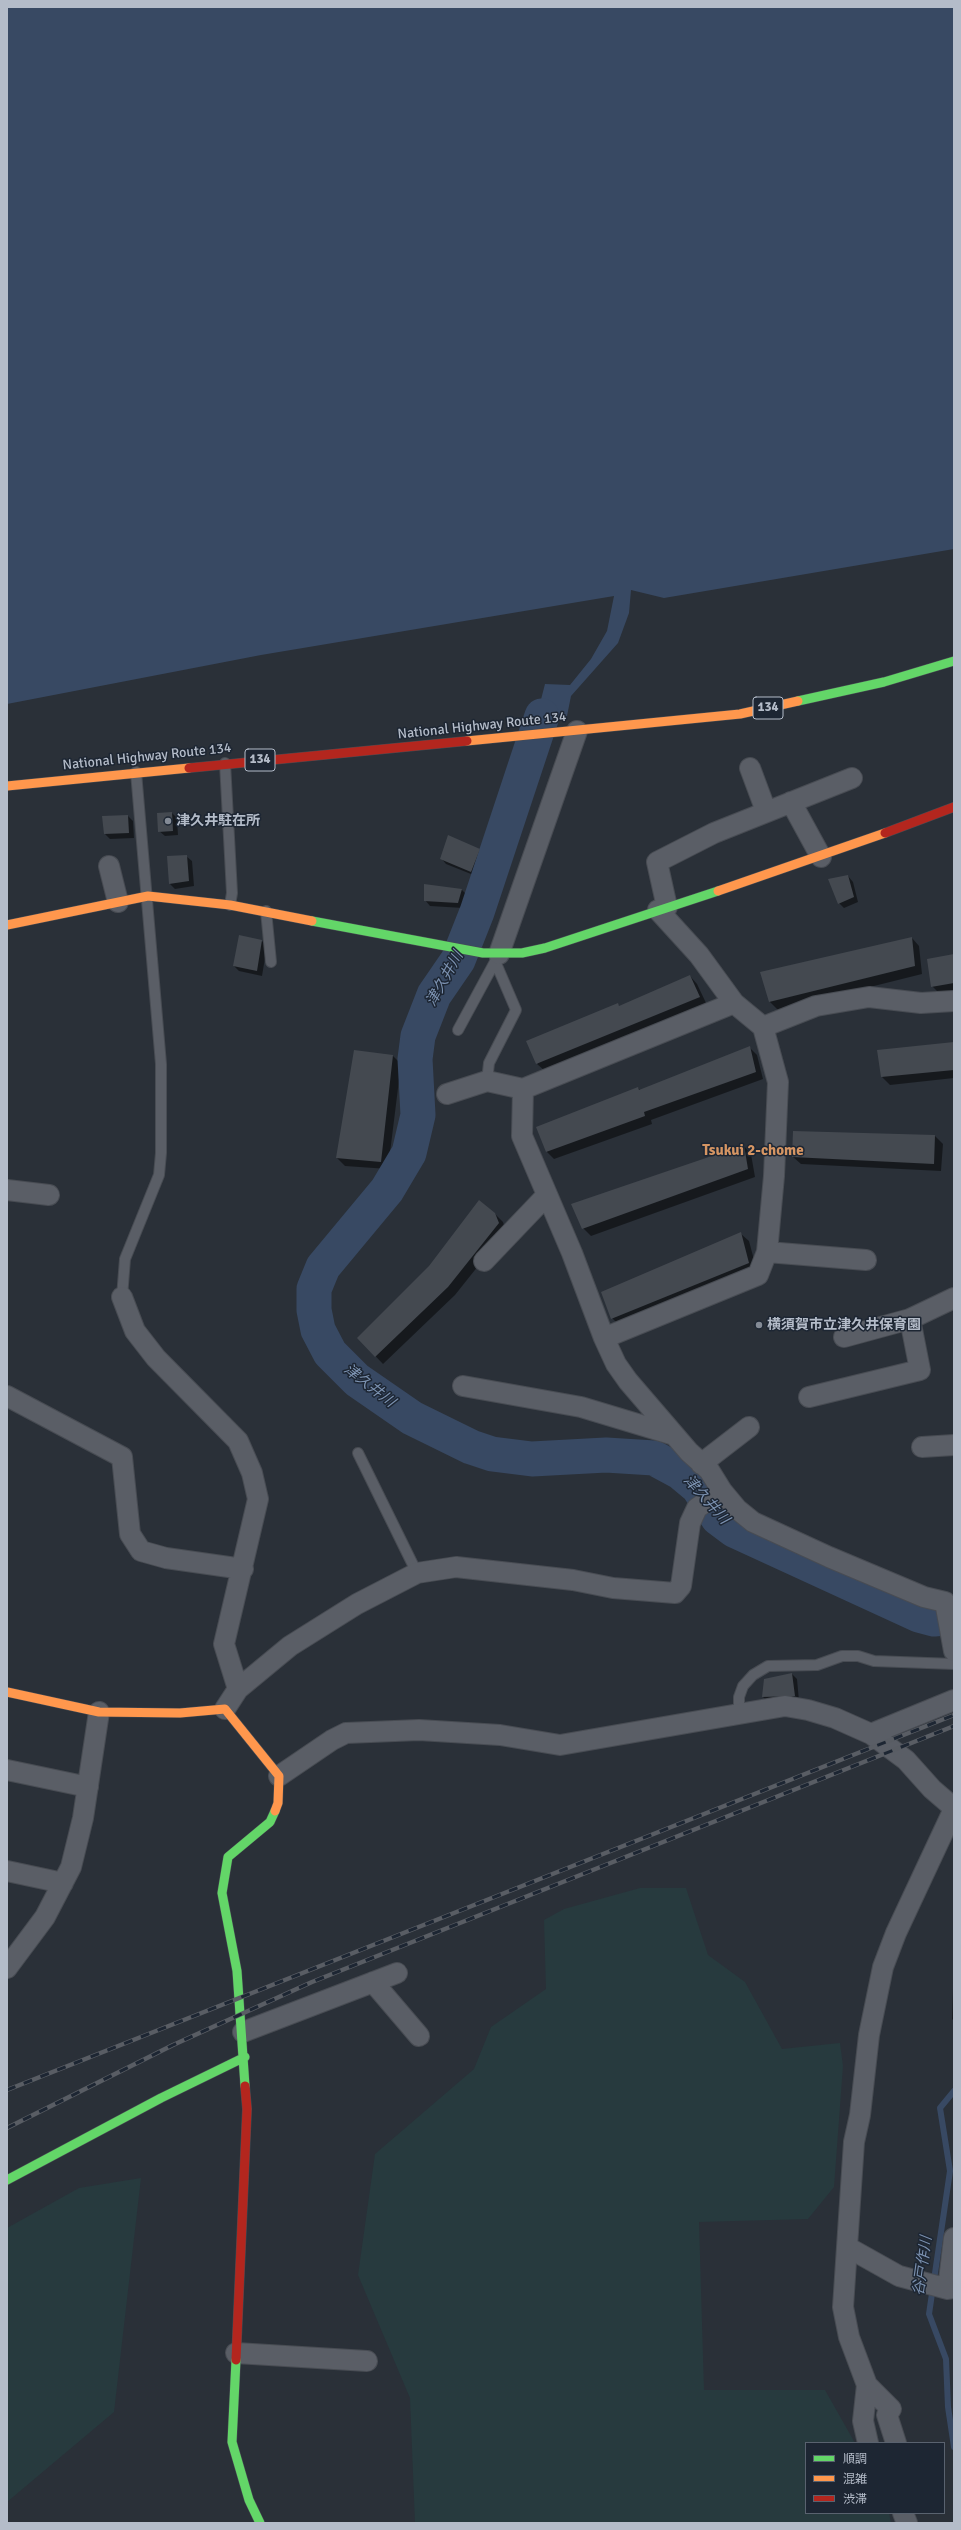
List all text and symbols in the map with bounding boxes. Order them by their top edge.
road number: 134 [753,697,783,719]
street label: National Highway Route 134 [397,709,567,743]
street label: National Highway Route 134 [62,740,232,774]
road number: 134 [245,749,275,771]
place label: 津久井駐在所 [176,813,260,829]
marker: 津久井駐在所 [163,816,173,826]
water label: 津久井川 [423,948,467,1010]
district label: Tsukui 2-chome [702,1142,804,1160]
place label: 横須賀市立津久井保育園 [767,1317,921,1333]
marker: 横須賀市立津久井保育園 [754,1320,764,1330]
water label: 津久井川 [340,1360,398,1412]
water label: 津久井川 [679,1472,733,1528]
water label: 谷戸作川 [910,2235,936,2297]
legend [805,2442,945,2514]
text: 順調 [843,2452,867,2467]
text: 混雑 [843,2472,867,2487]
text: 渋滞 [843,2492,867,2507]

